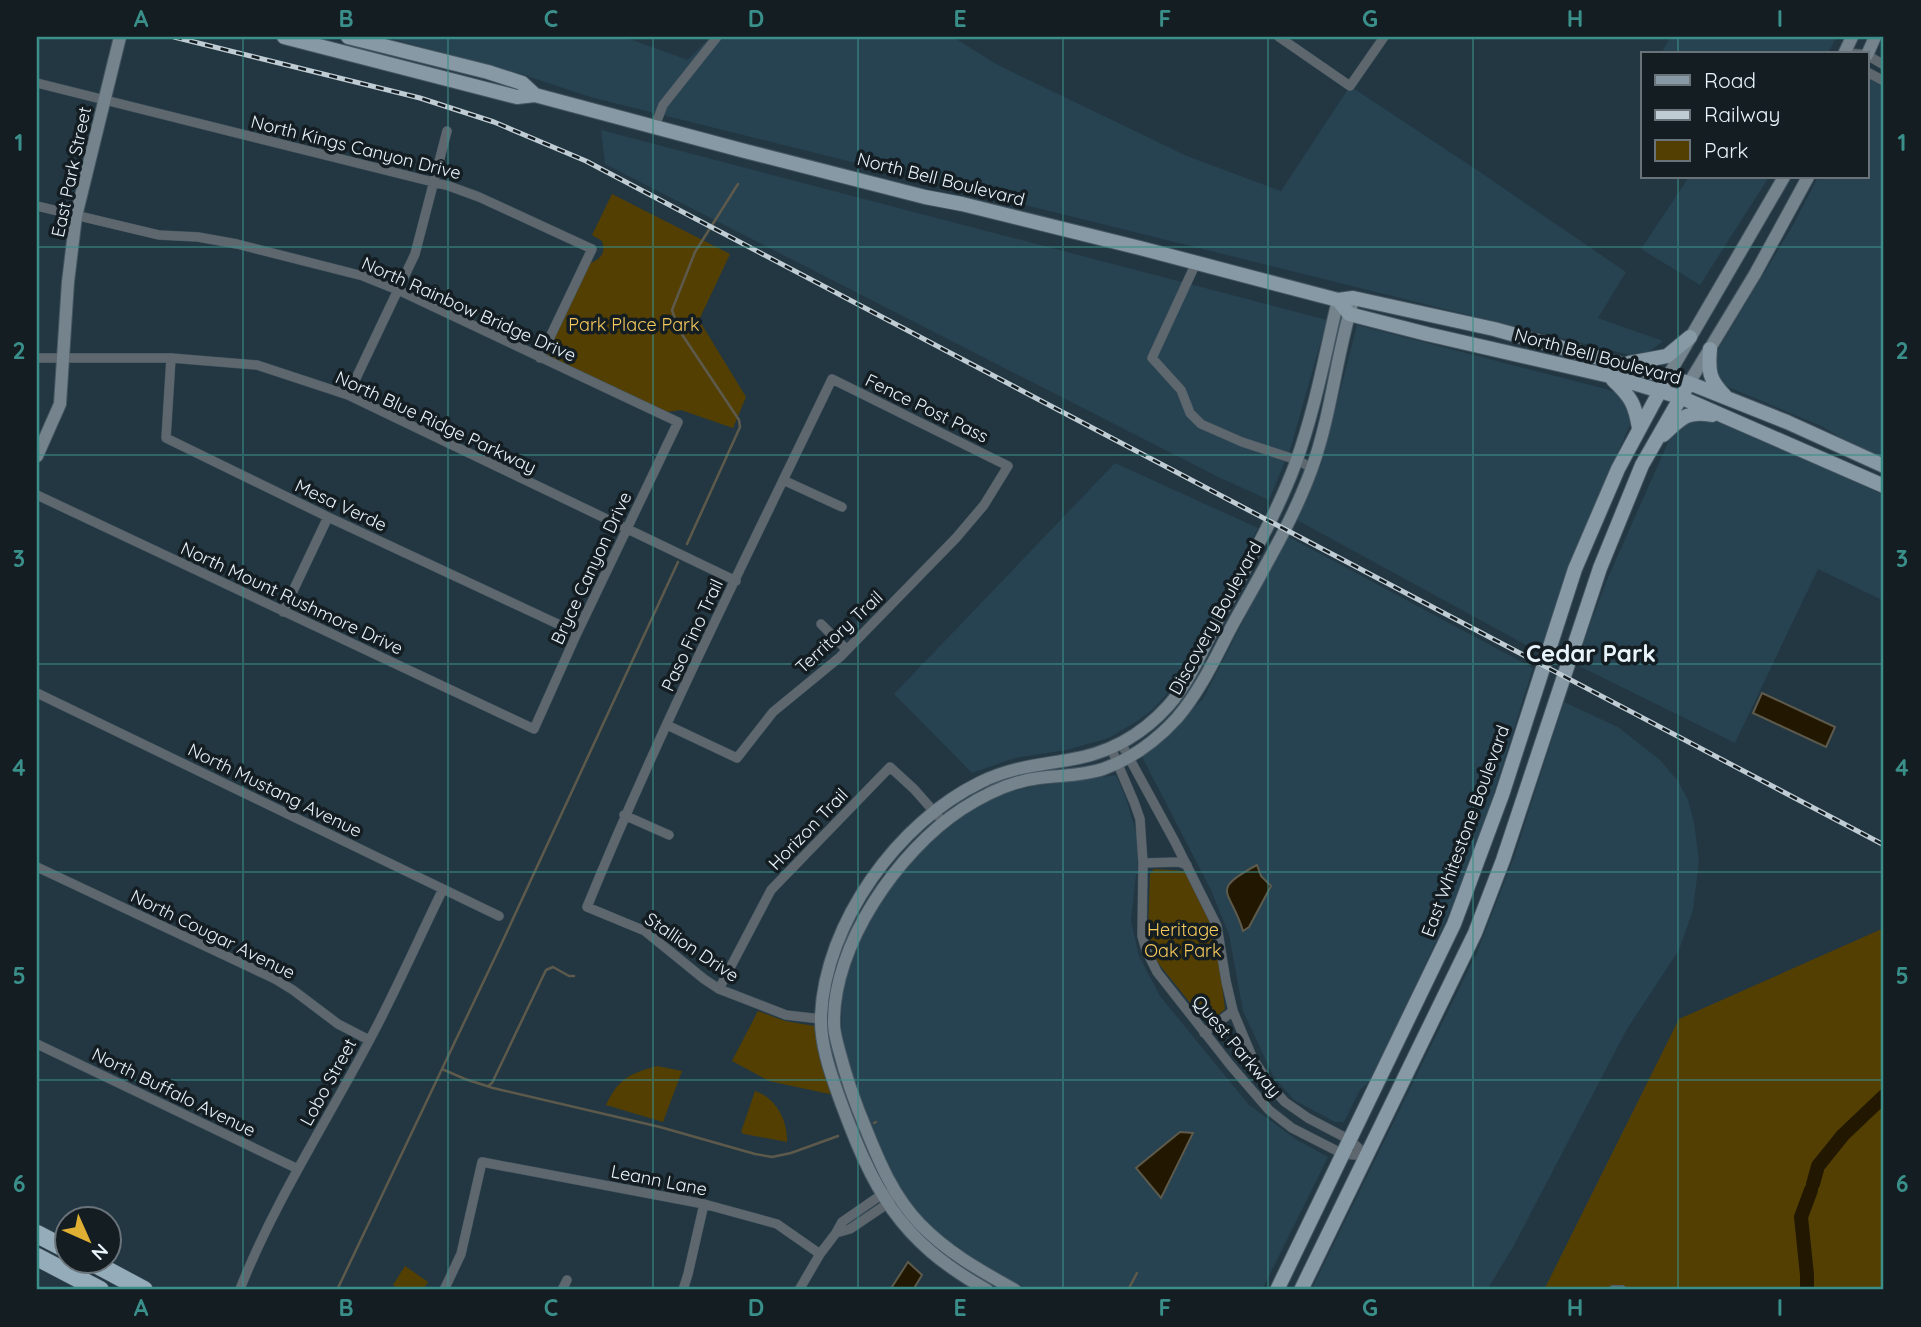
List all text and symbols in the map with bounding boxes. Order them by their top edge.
text: A [134,4,149,33]
text: B [338,4,354,33]
text: C [544,4,558,33]
text: D [748,4,764,33]
text: E [953,4,967,33]
text: F [1159,4,1171,33]
text: G [1362,4,1378,33]
text: H [1567,4,1583,33]
text: I [1777,4,1783,33]
legend [1641,52,1868,178]
text: Road [1704,67,1756,93]
text: Railway [1704,101,1780,127]
street label: East Park Street [46,105,96,239]
street label: North Kings Canyon Drive [249,110,463,184]
text: 1 [15,128,23,157]
text: 1 [1898,128,1906,157]
text: Park [1704,137,1748,163]
street label: North Bell Boulevard [855,147,1027,211]
street label: North Rainbow Bridge Drive [358,251,580,367]
park label: Park Place Park [568,313,700,336]
street label: North Bell Boulevard [1512,323,1684,389]
text: 2 [12,336,26,365]
text: 2 [1895,336,1909,365]
street label: North Blue Ridge Parkway [332,365,540,479]
street label: Fence Post Pass [862,368,992,448]
street label: Mesa Verde [291,474,391,536]
street label: Bryce Canyon Drive [546,488,636,648]
street label: North Mount Rushmore Drive [177,536,407,660]
street label: Discovery Boulevard [1163,537,1267,699]
text: 3 [13,544,25,573]
text: 3 [1896,544,1908,573]
street label: Paso Fino Trail [656,575,728,695]
street label: Territory Trail [791,586,887,678]
district label: Cedar Park [1526,638,1656,668]
street label: East Whitestone Boulevard [1416,722,1514,940]
street label: North Mustang Avenue [184,738,366,842]
text: 4 [12,753,26,782]
text: 4 [1895,753,1909,782]
street label: Horizon Trail [763,783,853,875]
street label: North Cougar Avenue [127,884,299,984]
street label: Stallion Drive [640,907,744,987]
park label: Heritage Oak Park [1144,918,1222,962]
text: 5 [12,961,26,990]
text: 5 [1895,961,1909,990]
street label: Quest Parkway [1187,990,1287,1102]
street label: Lobo Street [295,1034,361,1130]
street label: North Buffalo Avenue [88,1042,260,1142]
street label: Leann Lane [609,1159,709,1201]
text: 6 [13,1169,25,1198]
text: 6 [1896,1169,1908,1198]
north arrow [52,1204,122,1274]
text: N [87,1239,113,1265]
text: A [134,1293,149,1322]
text: B [338,1293,354,1322]
text: C [544,1293,558,1322]
text: D [748,1293,764,1322]
text: E [953,1293,967,1322]
text: F [1159,1293,1171,1322]
text: G [1362,1293,1378,1322]
text: H [1567,1293,1583,1322]
text: I [1777,1293,1783,1322]

